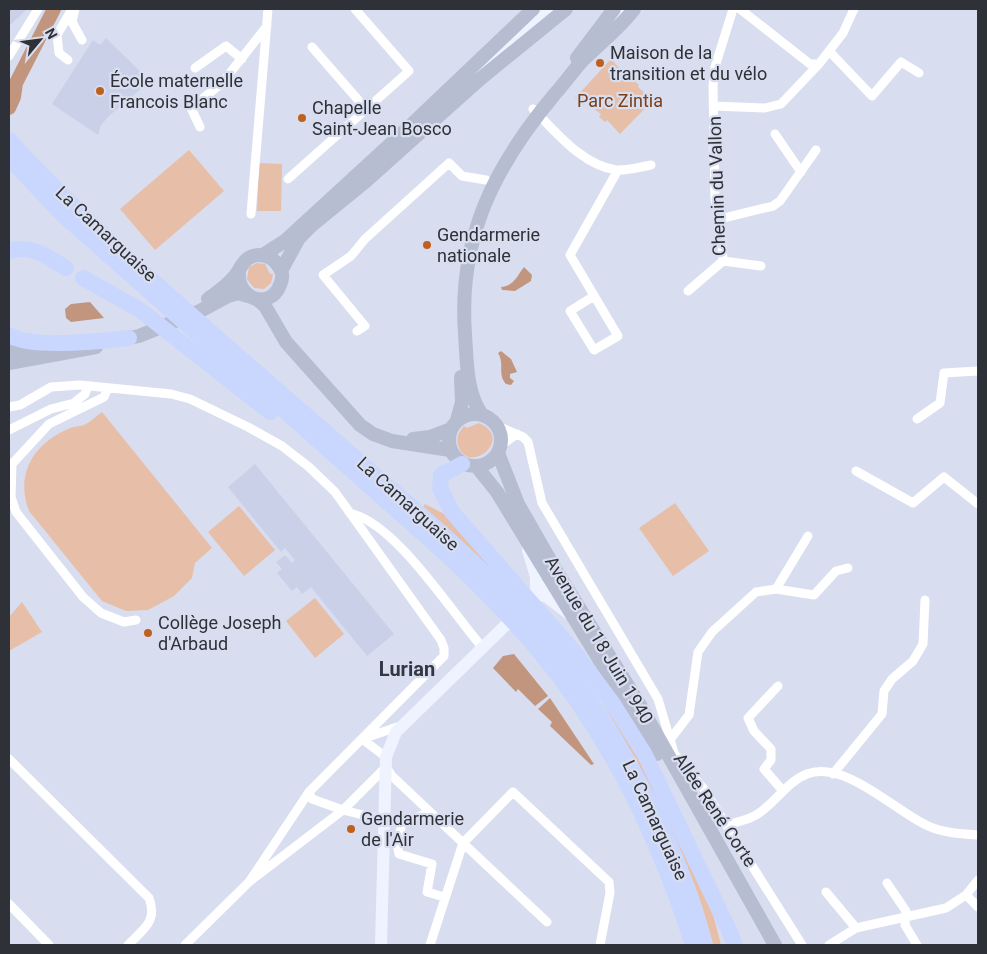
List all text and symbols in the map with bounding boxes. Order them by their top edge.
north arrow [15,15,65,65]
text: N [42,25,61,42]
place label: Maison de la transition et du vélo [610,42,767,84]
marker: Maison de la transition et du vélo [594,57,606,69]
place label: École maternelle Francois Blanc [110,70,243,112]
marker: École maternelle Francois Blanc [94,85,106,97]
park label: Parc Zintia [577,90,663,111]
place label: Chapelle Saint-Jean Bosco [312,97,452,139]
marker: Chapelle Saint-Jean Bosco [296,112,308,124]
street label: Chemin du Vallon [704,116,729,256]
street label: La Camarguaise [52,182,161,286]
place label: Gendarmerie nationale [437,224,540,266]
marker: Gendarmerie nationale [421,239,433,251]
street label: La Camarguaise [353,452,464,555]
street label: Avenue du 18 Juin 1940 [541,552,658,727]
place label: Collège Joseph d'Arbaud [158,612,281,654]
marker: Collège Joseph d'Arbaud [142,627,154,639]
district label: Lurian [379,657,435,681]
street label: Allée René Corte [670,749,761,871]
street label: La Camarguaise [618,756,692,883]
place label: Gendarmerie de l'Air [361,808,464,850]
marker: Gendarmerie de l'Air [345,823,357,835]

